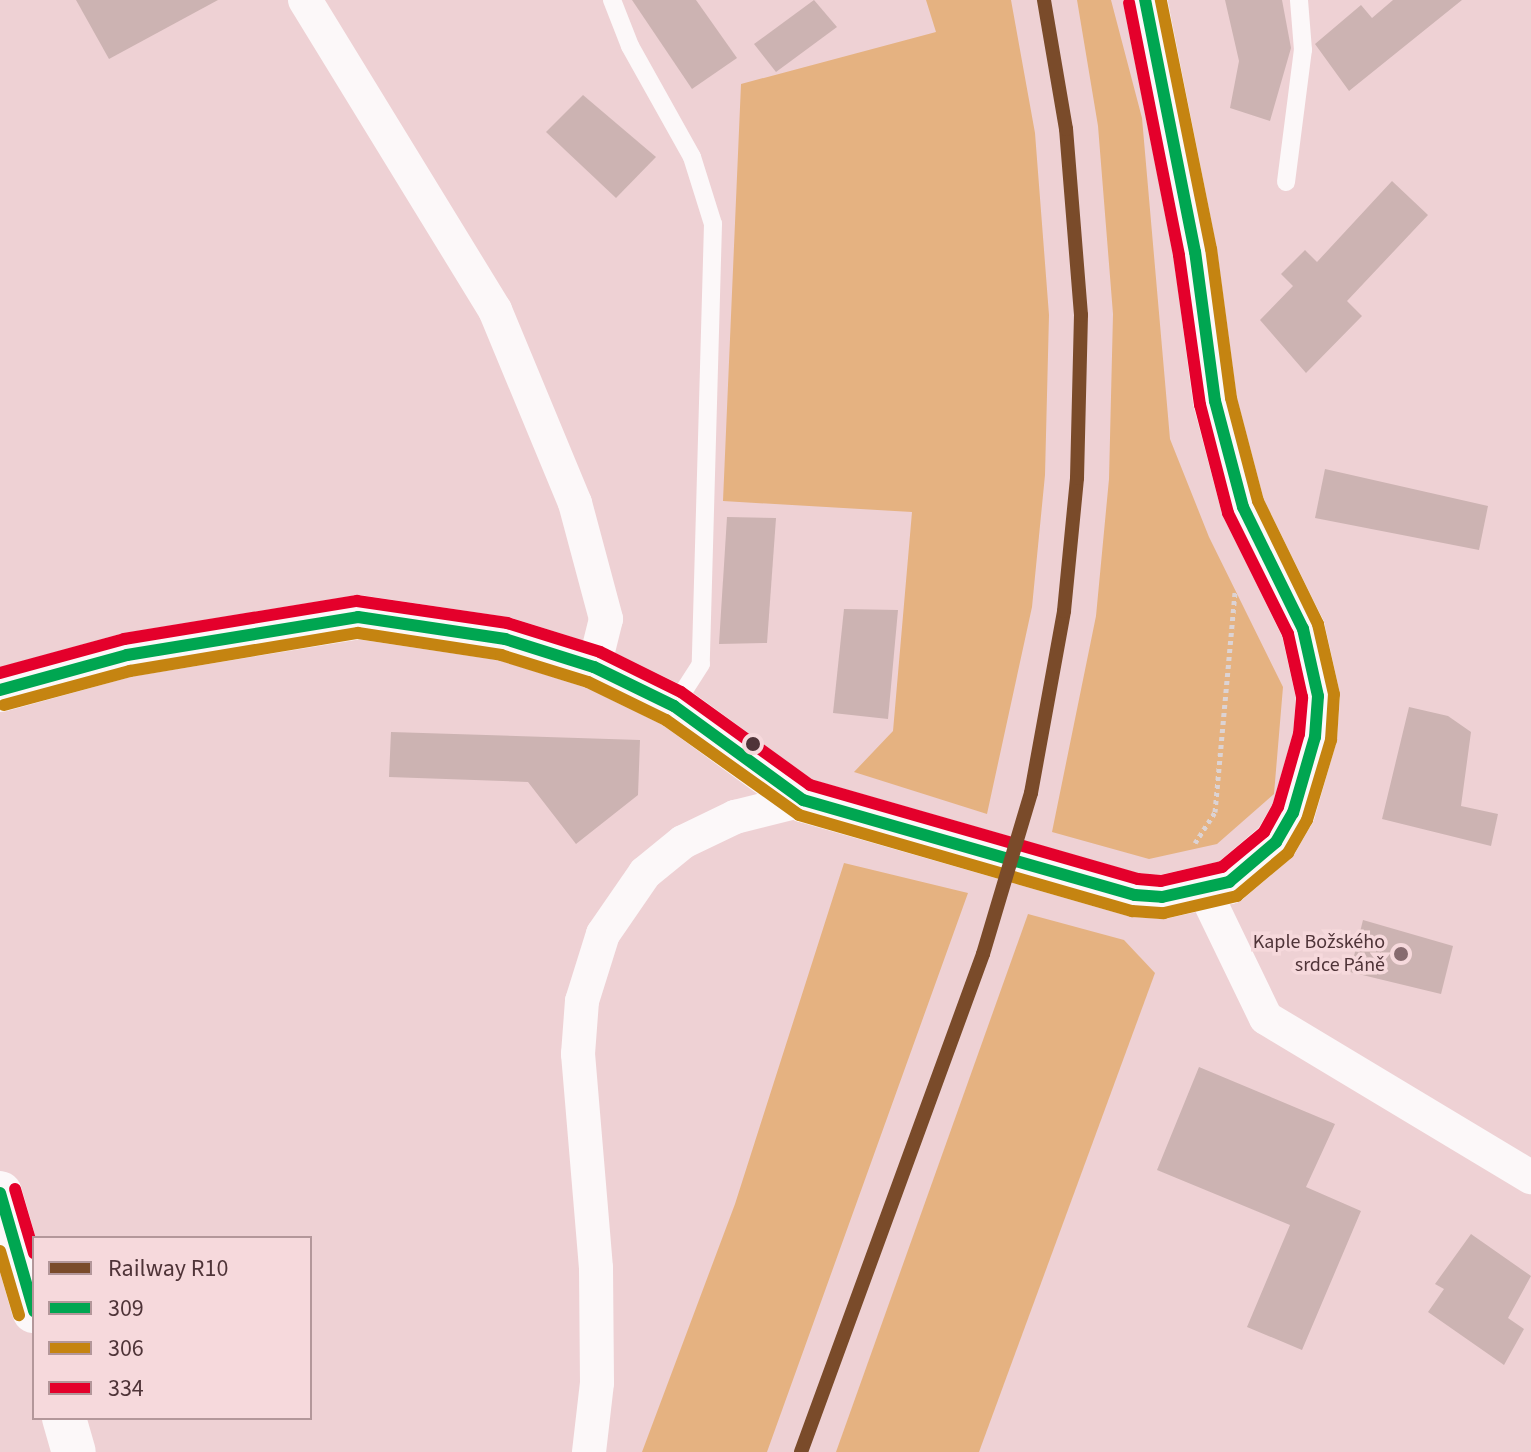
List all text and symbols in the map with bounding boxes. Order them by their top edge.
unlabelled marker [745,736,761,752]
place label: Kaple Božského srdce Páně [1253,930,1385,977]
marker: Kaple Božského srdce Páně [1392,945,1410,963]
legend [32,1236,312,1420]
text: Railway R10 [108,1251,228,1286]
text: 309 [108,1291,144,1326]
text: 306 [108,1331,144,1366]
text: 334 [108,1371,144,1406]

